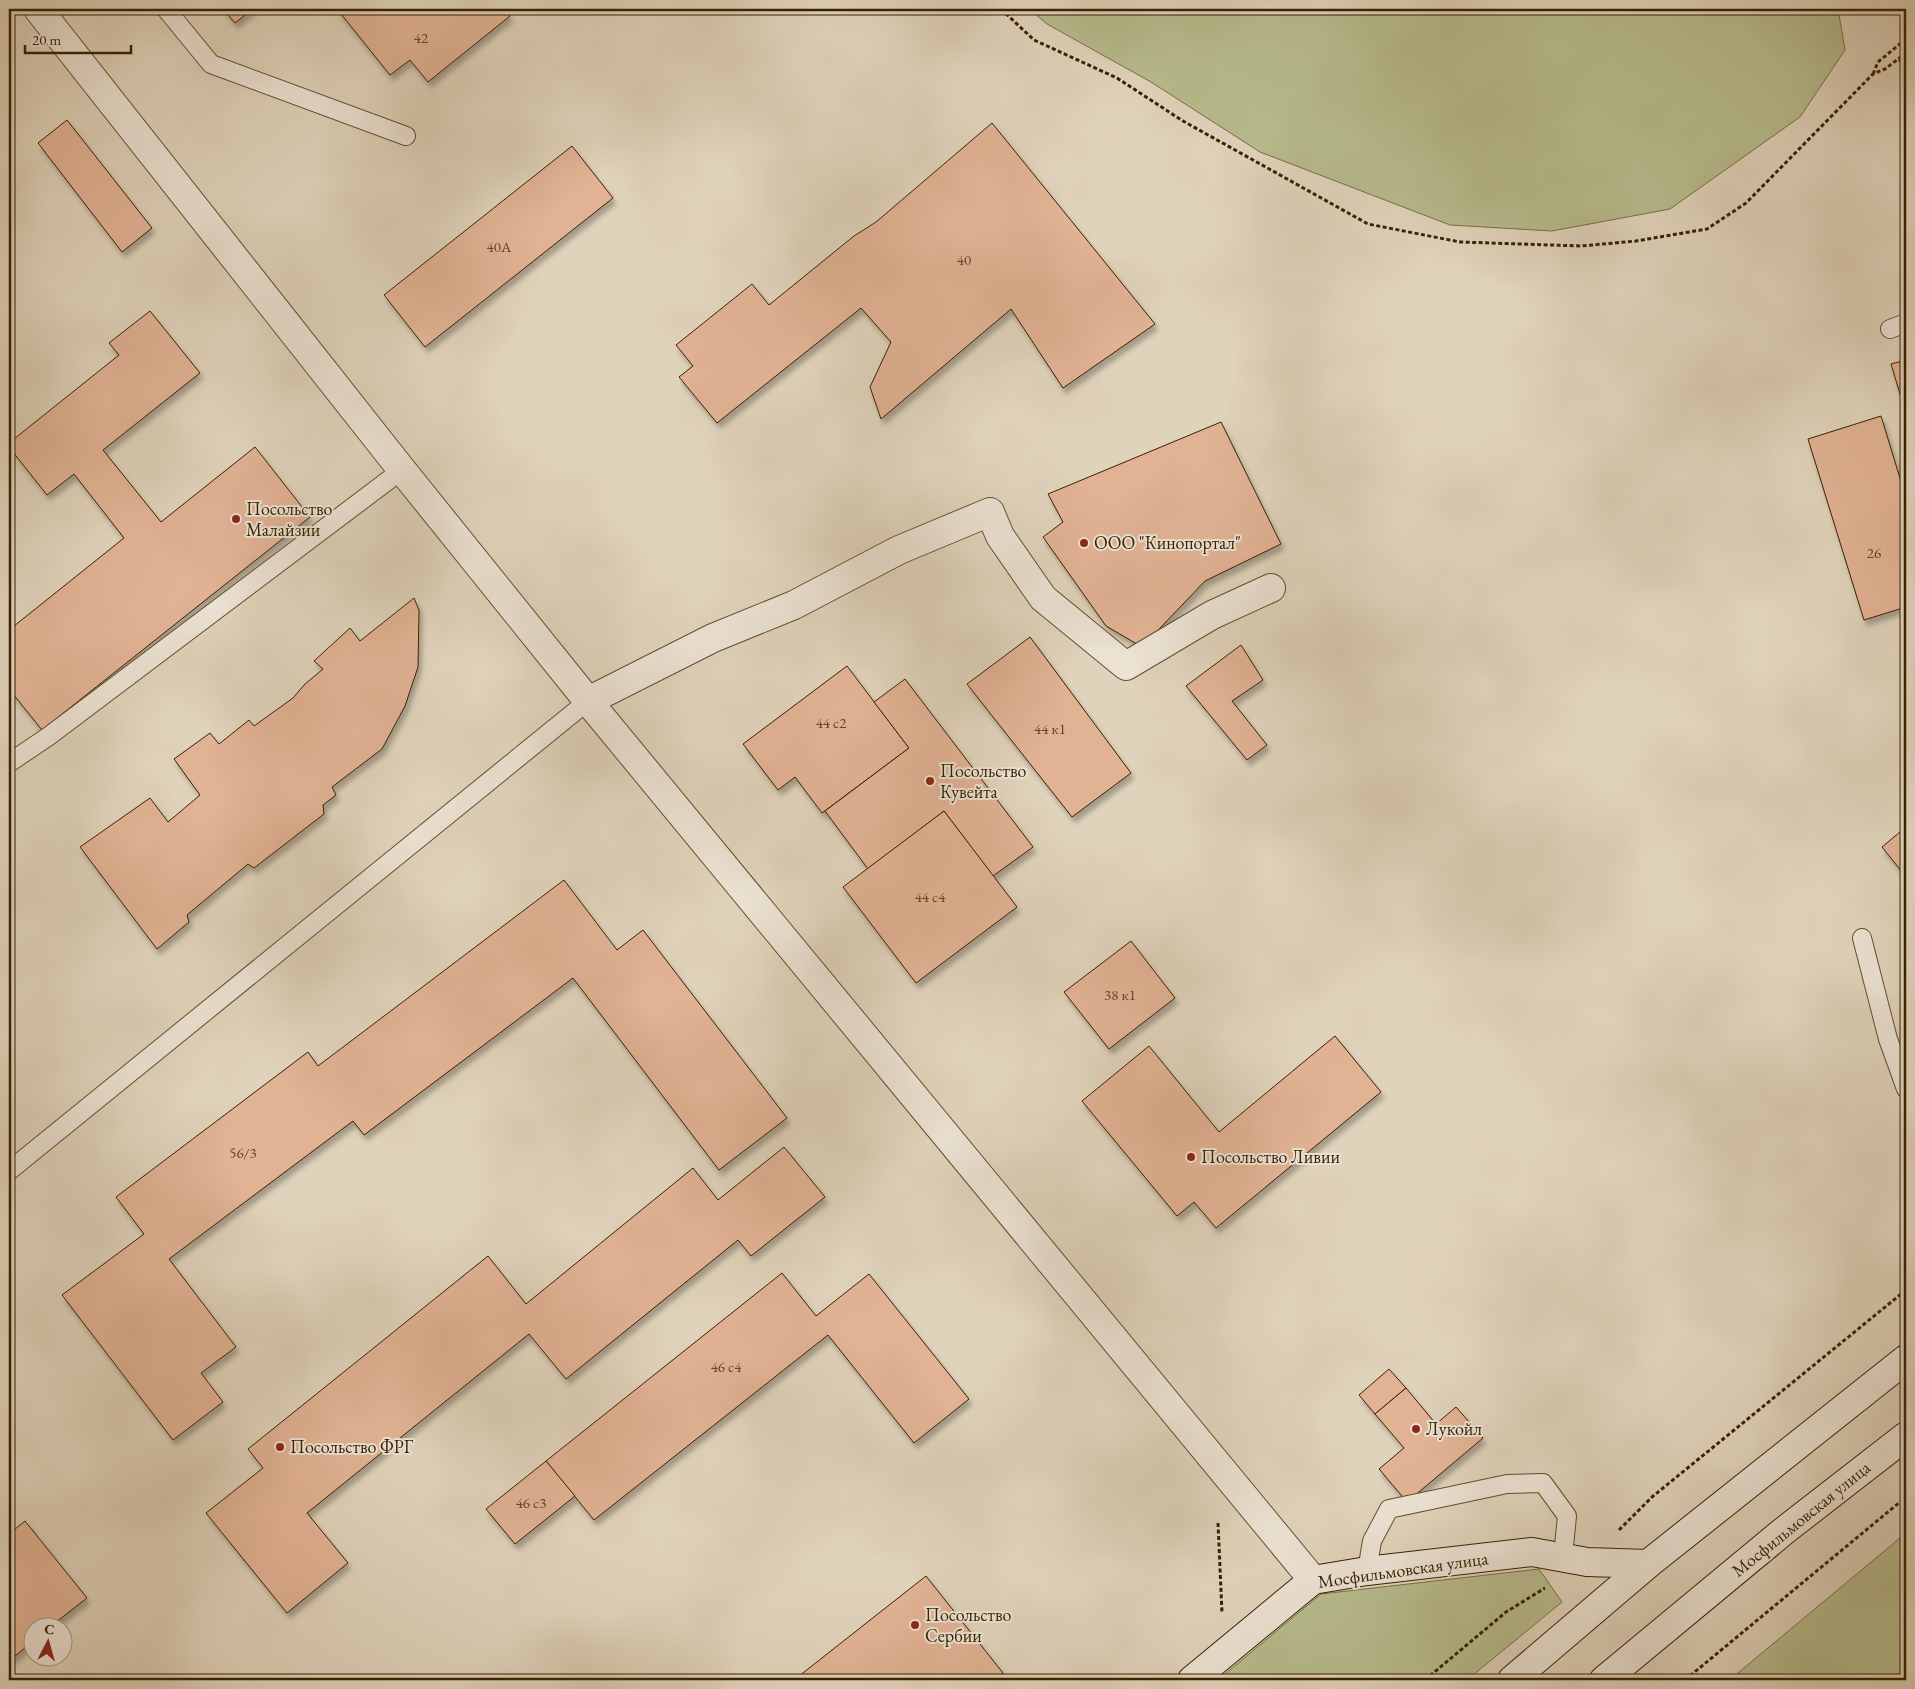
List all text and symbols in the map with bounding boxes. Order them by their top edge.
scale bar [25,22,131,54]
house number: 42 [414,28,429,47]
text: 20 m [32,30,61,49]
house number: 40А [487,237,512,256]
house number: 40 [957,250,971,269]
place label: Посольство Малайзии [246,497,333,541]
marker: Посольство Малайзии [230,513,242,525]
place label: ООО "Кинопортал" [1094,531,1241,554]
marker: ООО "Кинопортал" [1078,537,1090,549]
house number: 26 [1867,543,1881,562]
house number: 44 с2 [816,713,847,732]
house number: 44 к1 [1034,719,1066,738]
place label: Посольство Кувейта [940,759,1027,803]
marker: Посольство Кувейта [924,775,936,787]
house number: 44 с4 [915,887,946,906]
house number: 38 к1 [1104,985,1136,1004]
house number: 56/3 [229,1143,257,1162]
place label: Посольство Ливии [1201,1145,1340,1168]
marker: Посольство Ливии [1185,1151,1197,1163]
house number: 46 с4 [711,1357,742,1376]
place label: Лукойл [1426,1417,1482,1440]
marker: Лукойл [1410,1423,1422,1435]
place label: Посольство ФРГ [290,1435,414,1458]
marker: Посольство ФРГ [274,1441,286,1453]
street label: Мосфильмовская улица [1727,1455,1875,1582]
house number: 46 с3 [516,1493,546,1512]
street label: Мосфильмовская улица [1316,1546,1490,1593]
place label: Посольство Сербии [925,1603,1012,1647]
north arrow [22,1616,72,1666]
marker: Посольство Сербии [909,1619,921,1631]
text: С [43,1620,55,1639]

